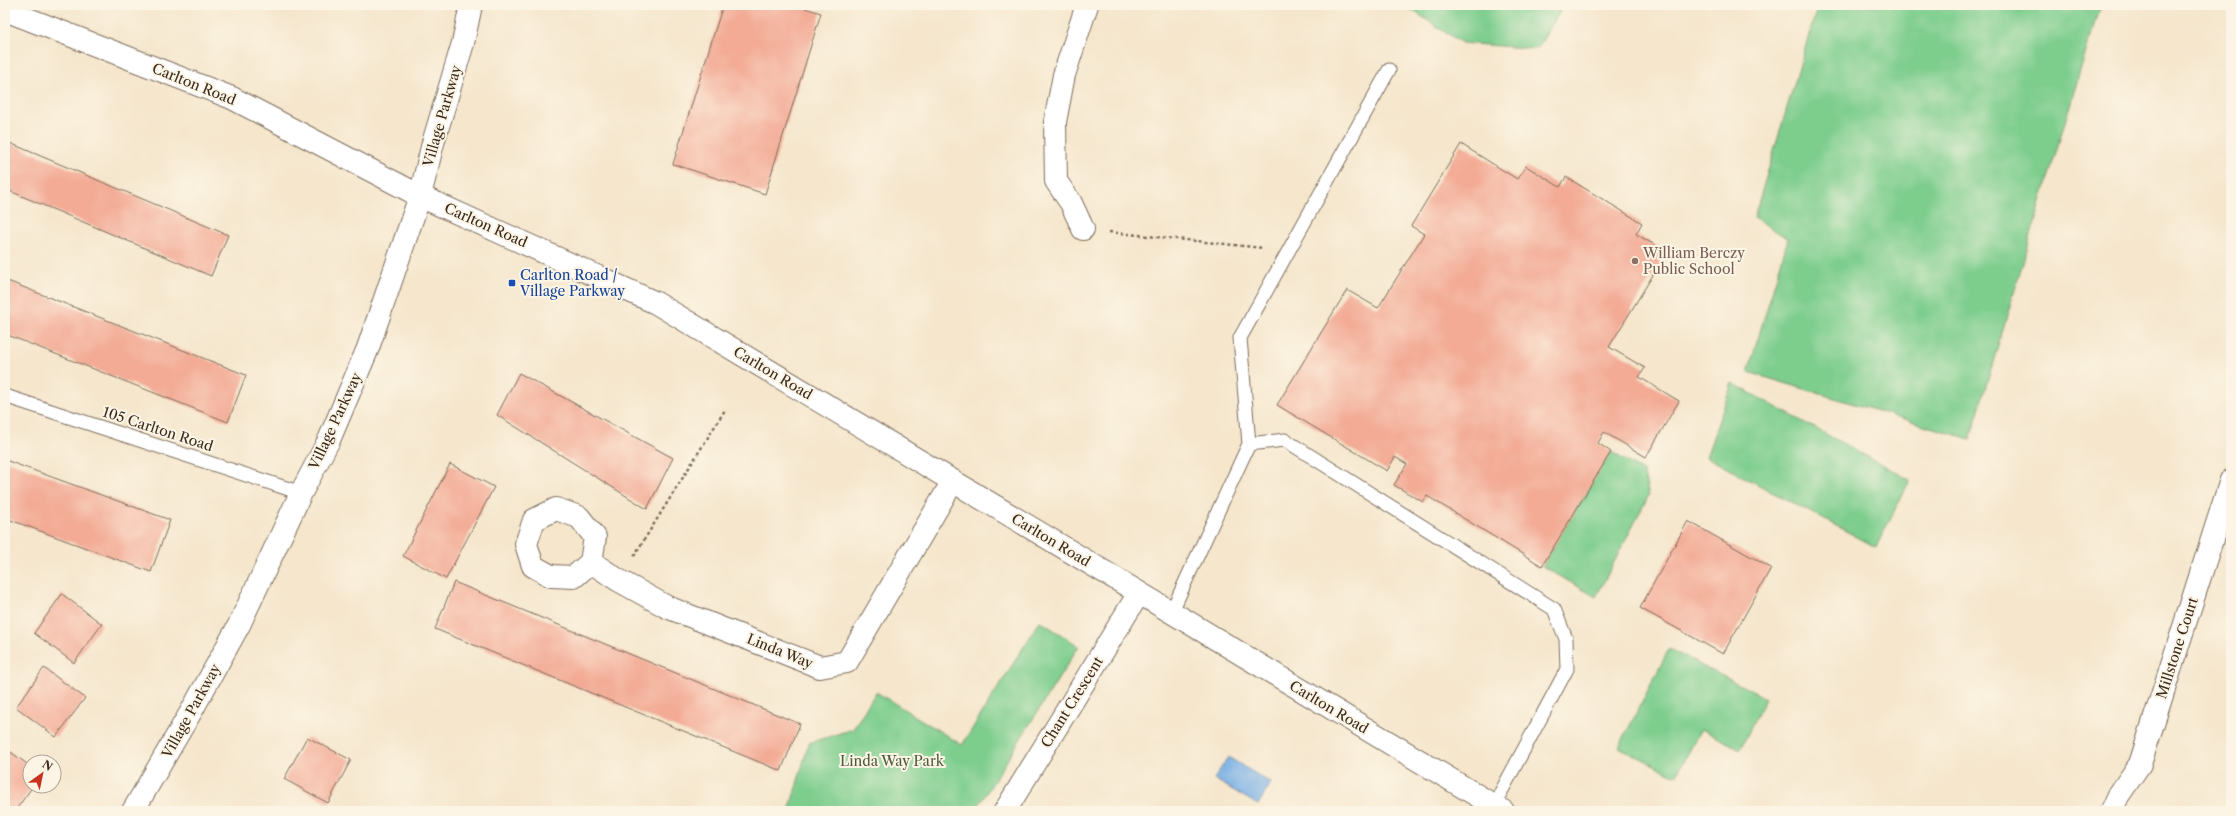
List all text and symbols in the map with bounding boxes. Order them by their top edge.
street label: Carlton Road [149,59,239,109]
street label: Village Parkway [419,63,465,170]
street label: Carlton Road [442,199,531,251]
place label: William Berczy Public School [1642,244,1745,278]
marker: William Berczy Public School [1630,256,1640,266]
place label: Carlton Road / Village Parkway [519,266,625,300]
marker: Carlton Road / Village Parkway [507,278,517,288]
street label: Carlton Road [730,342,816,404]
street label: Village Parkway [304,369,365,473]
street label: 105 Carlton Road [101,403,216,455]
street label: Carlton Road [1008,509,1094,571]
street label: Millstone Court [2152,595,2202,701]
street label: Linda Way [744,630,816,673]
street label: Chant Crescent [1037,653,1107,751]
street label: Village Parkway [157,661,224,762]
street label: Carlton Road [1286,676,1372,738]
park label: Linda Way Park [840,752,945,770]
north arrow [22,754,62,794]
text: N [40,757,56,774]

